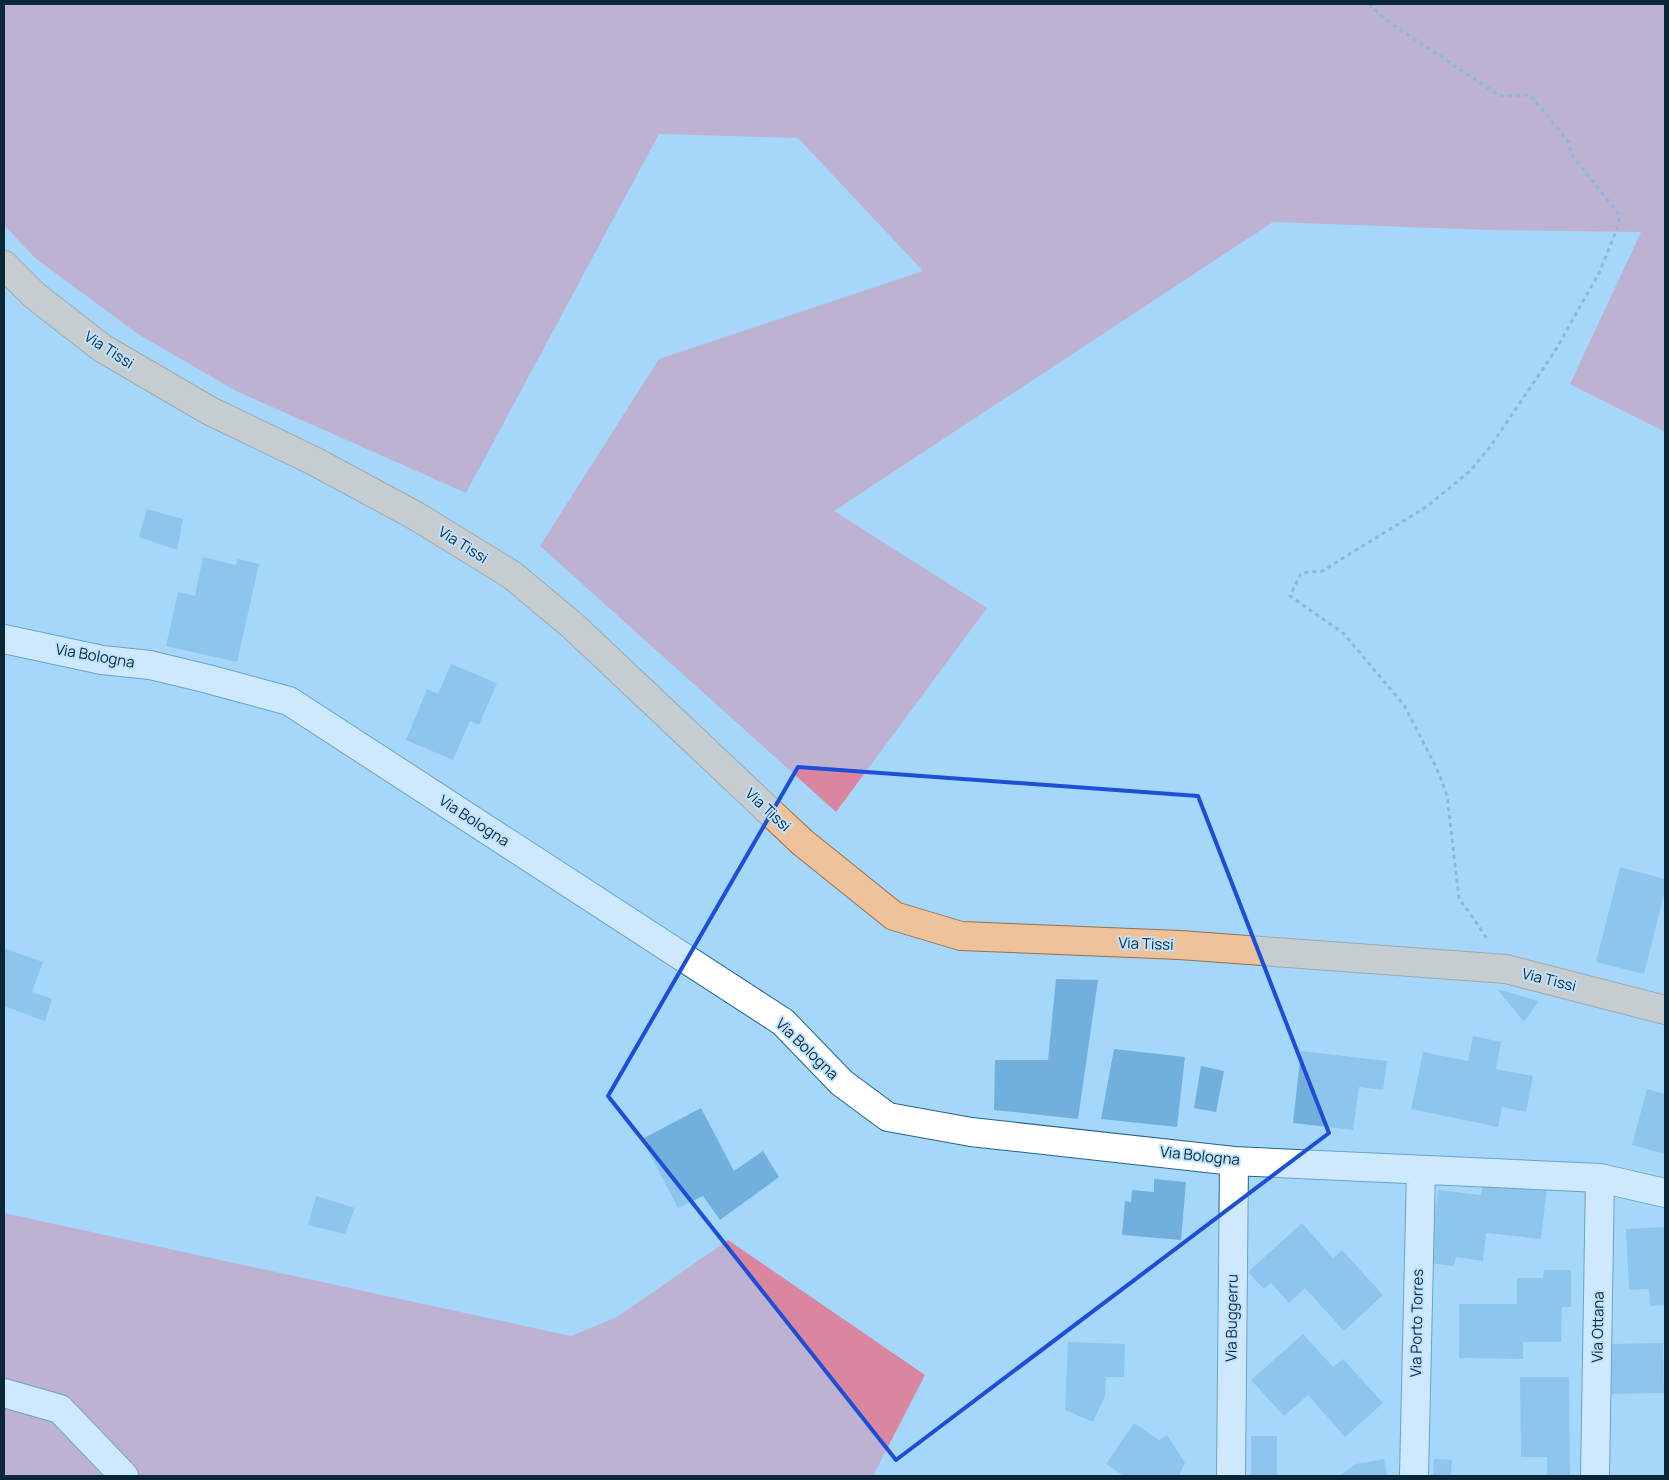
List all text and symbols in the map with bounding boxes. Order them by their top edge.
street label: Via Tissi [80,326,138,373]
street label: Via Tissi [434,521,492,568]
street label: Via Bologna [54,638,136,673]
street label: Via Tissi [741,783,796,836]
street label: Via Bologna [435,790,514,851]
street label: Via Tissi [1118,932,1174,955]
street label: Via Tissi [1520,963,1578,996]
street label: Via Bologna [771,1013,843,1084]
street label: Via Bologna [1159,1141,1241,1170]
street label: Via Porto Torres [1405,1269,1428,1377]
street label: Via Buggerru [1220,1274,1243,1362]
street label: Via Ottana [1586,1291,1609,1363]

